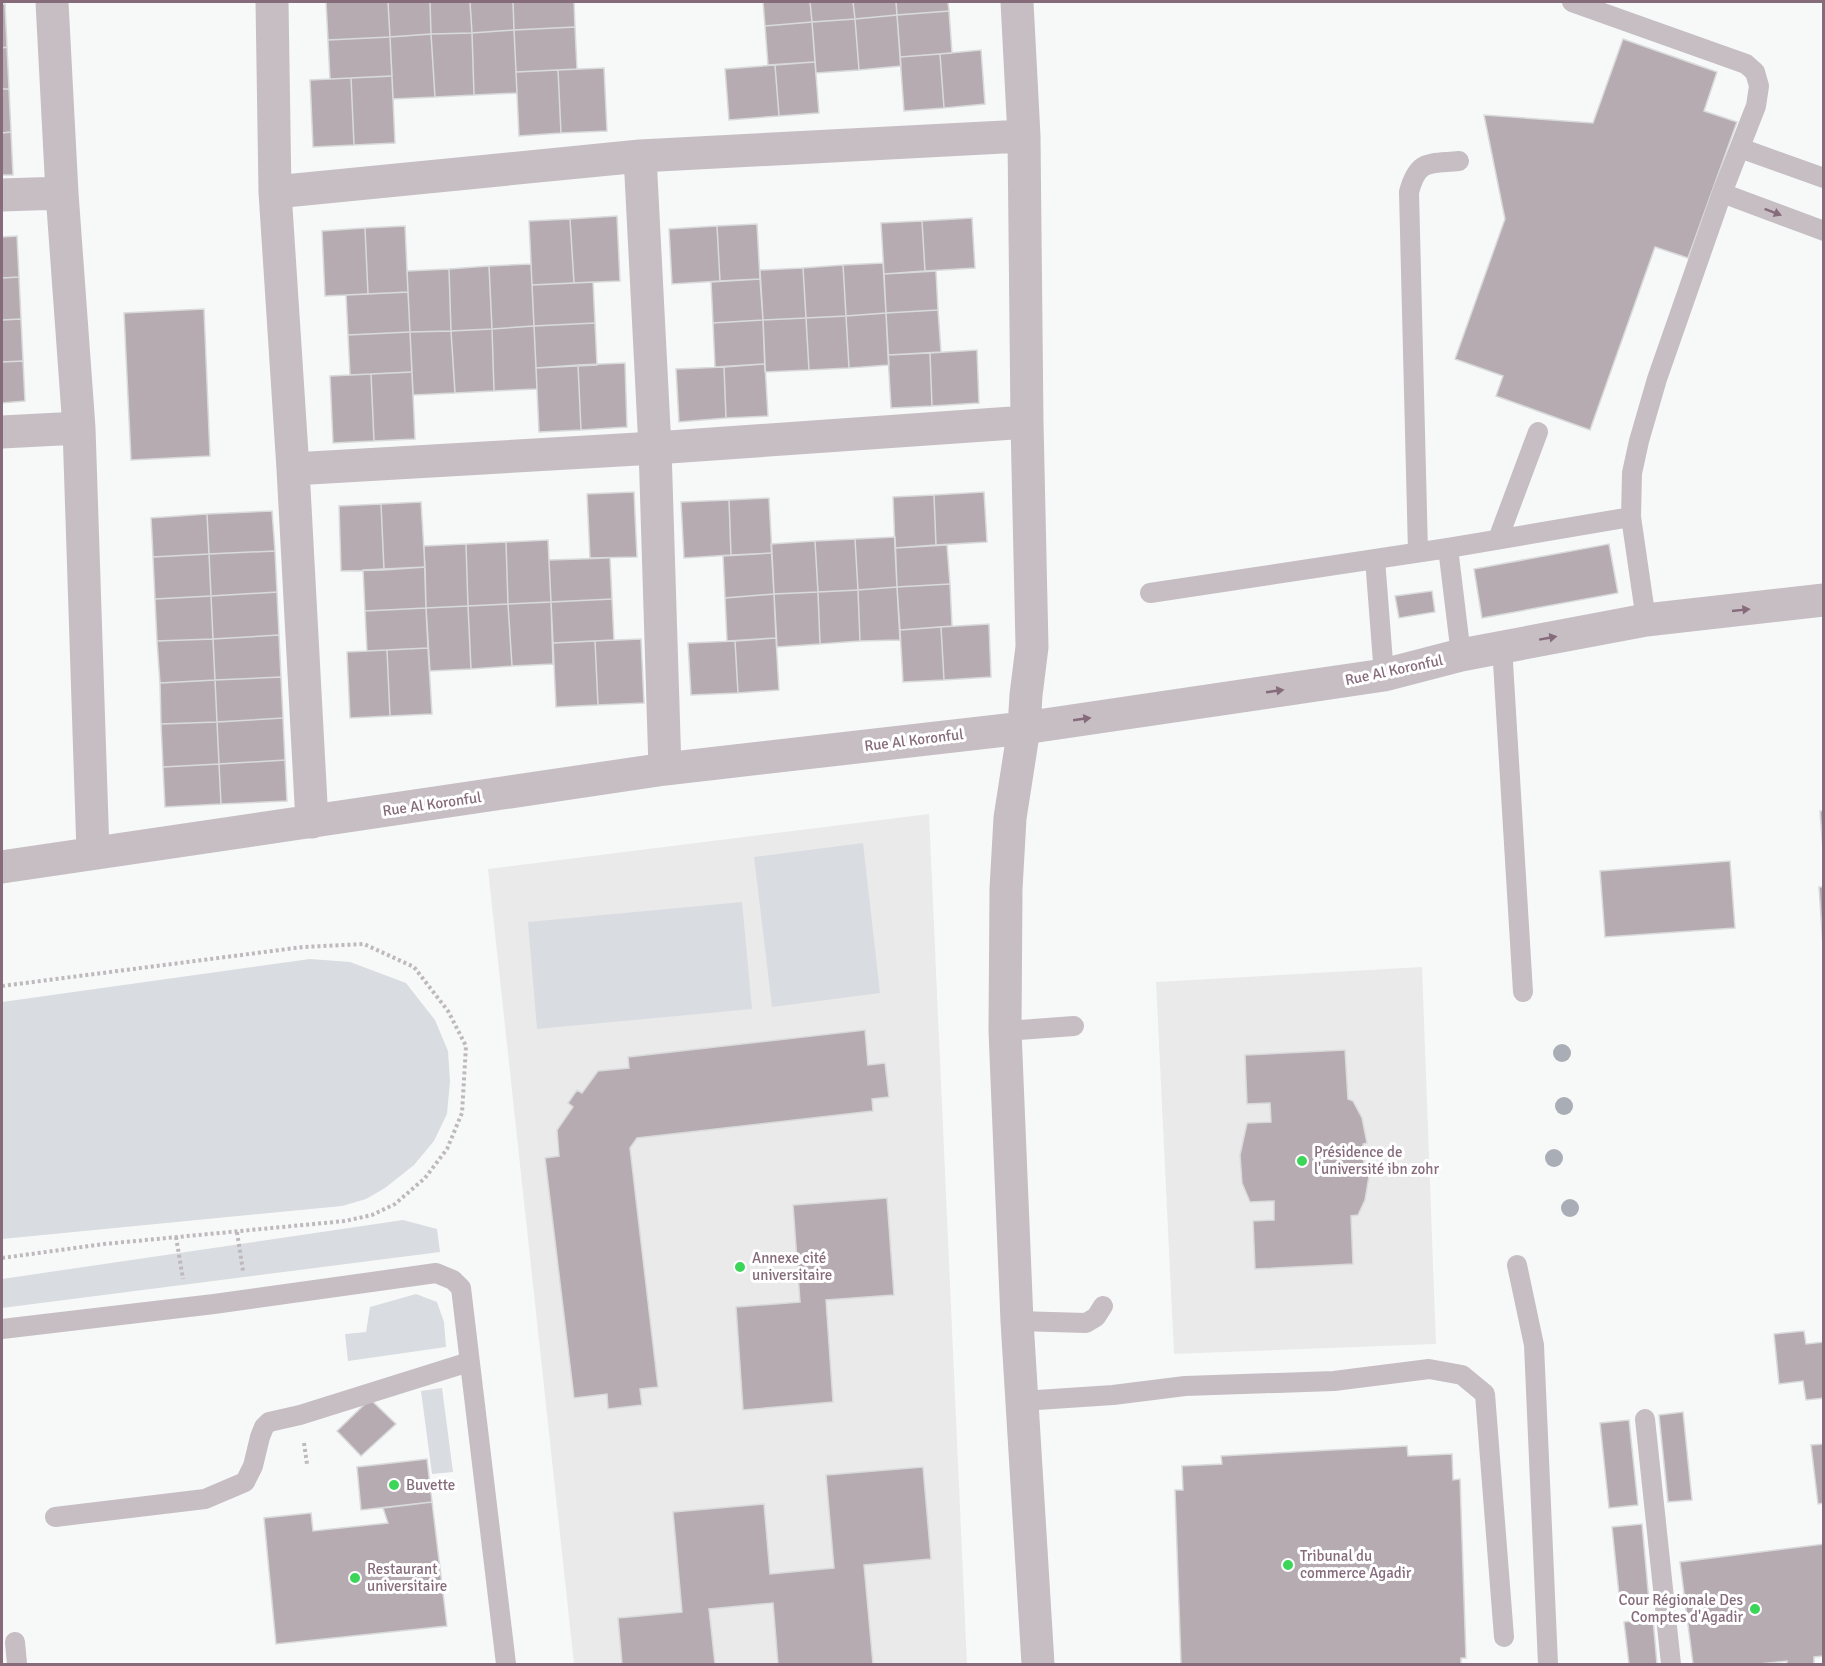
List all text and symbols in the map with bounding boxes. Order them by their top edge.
one-way arrow [1764,208,1782,217]
one-way arrow [1732,605,1751,615]
one-way arrow [1539,633,1558,642]
street label: Rue Al Koronful [1343,651,1445,689]
one-way arrow [1265,686,1284,695]
one-way arrow [1072,715,1091,724]
street label: Rue Al Koronful [863,725,965,755]
street label: Rue Al Koronful [381,788,483,820]
place label: Présidence de l'université ibn zohr [1314,1143,1439,1178]
marker: Présidence de l'université ibn zohr [1295,1154,1309,1168]
place label: Annexe cité universitaire [752,1249,832,1284]
marker: Annexe cité universitaire [733,1260,747,1274]
place label: Buvette [406,1476,455,1494]
marker: Buvette [387,1478,401,1492]
place label: Tribunal du commerce Agadir [1300,1547,1412,1582]
marker: Tribunal du commerce Agadir [1281,1558,1295,1572]
place label: Restaurant universitaire [367,1560,447,1595]
marker: Restaurant universitaire [348,1571,362,1585]
place label: Cour Régionale Des Comptes d'Agadir [1619,1591,1743,1626]
marker: Cour Régionale Des Comptes d'Agadir [1748,1602,1762,1616]

